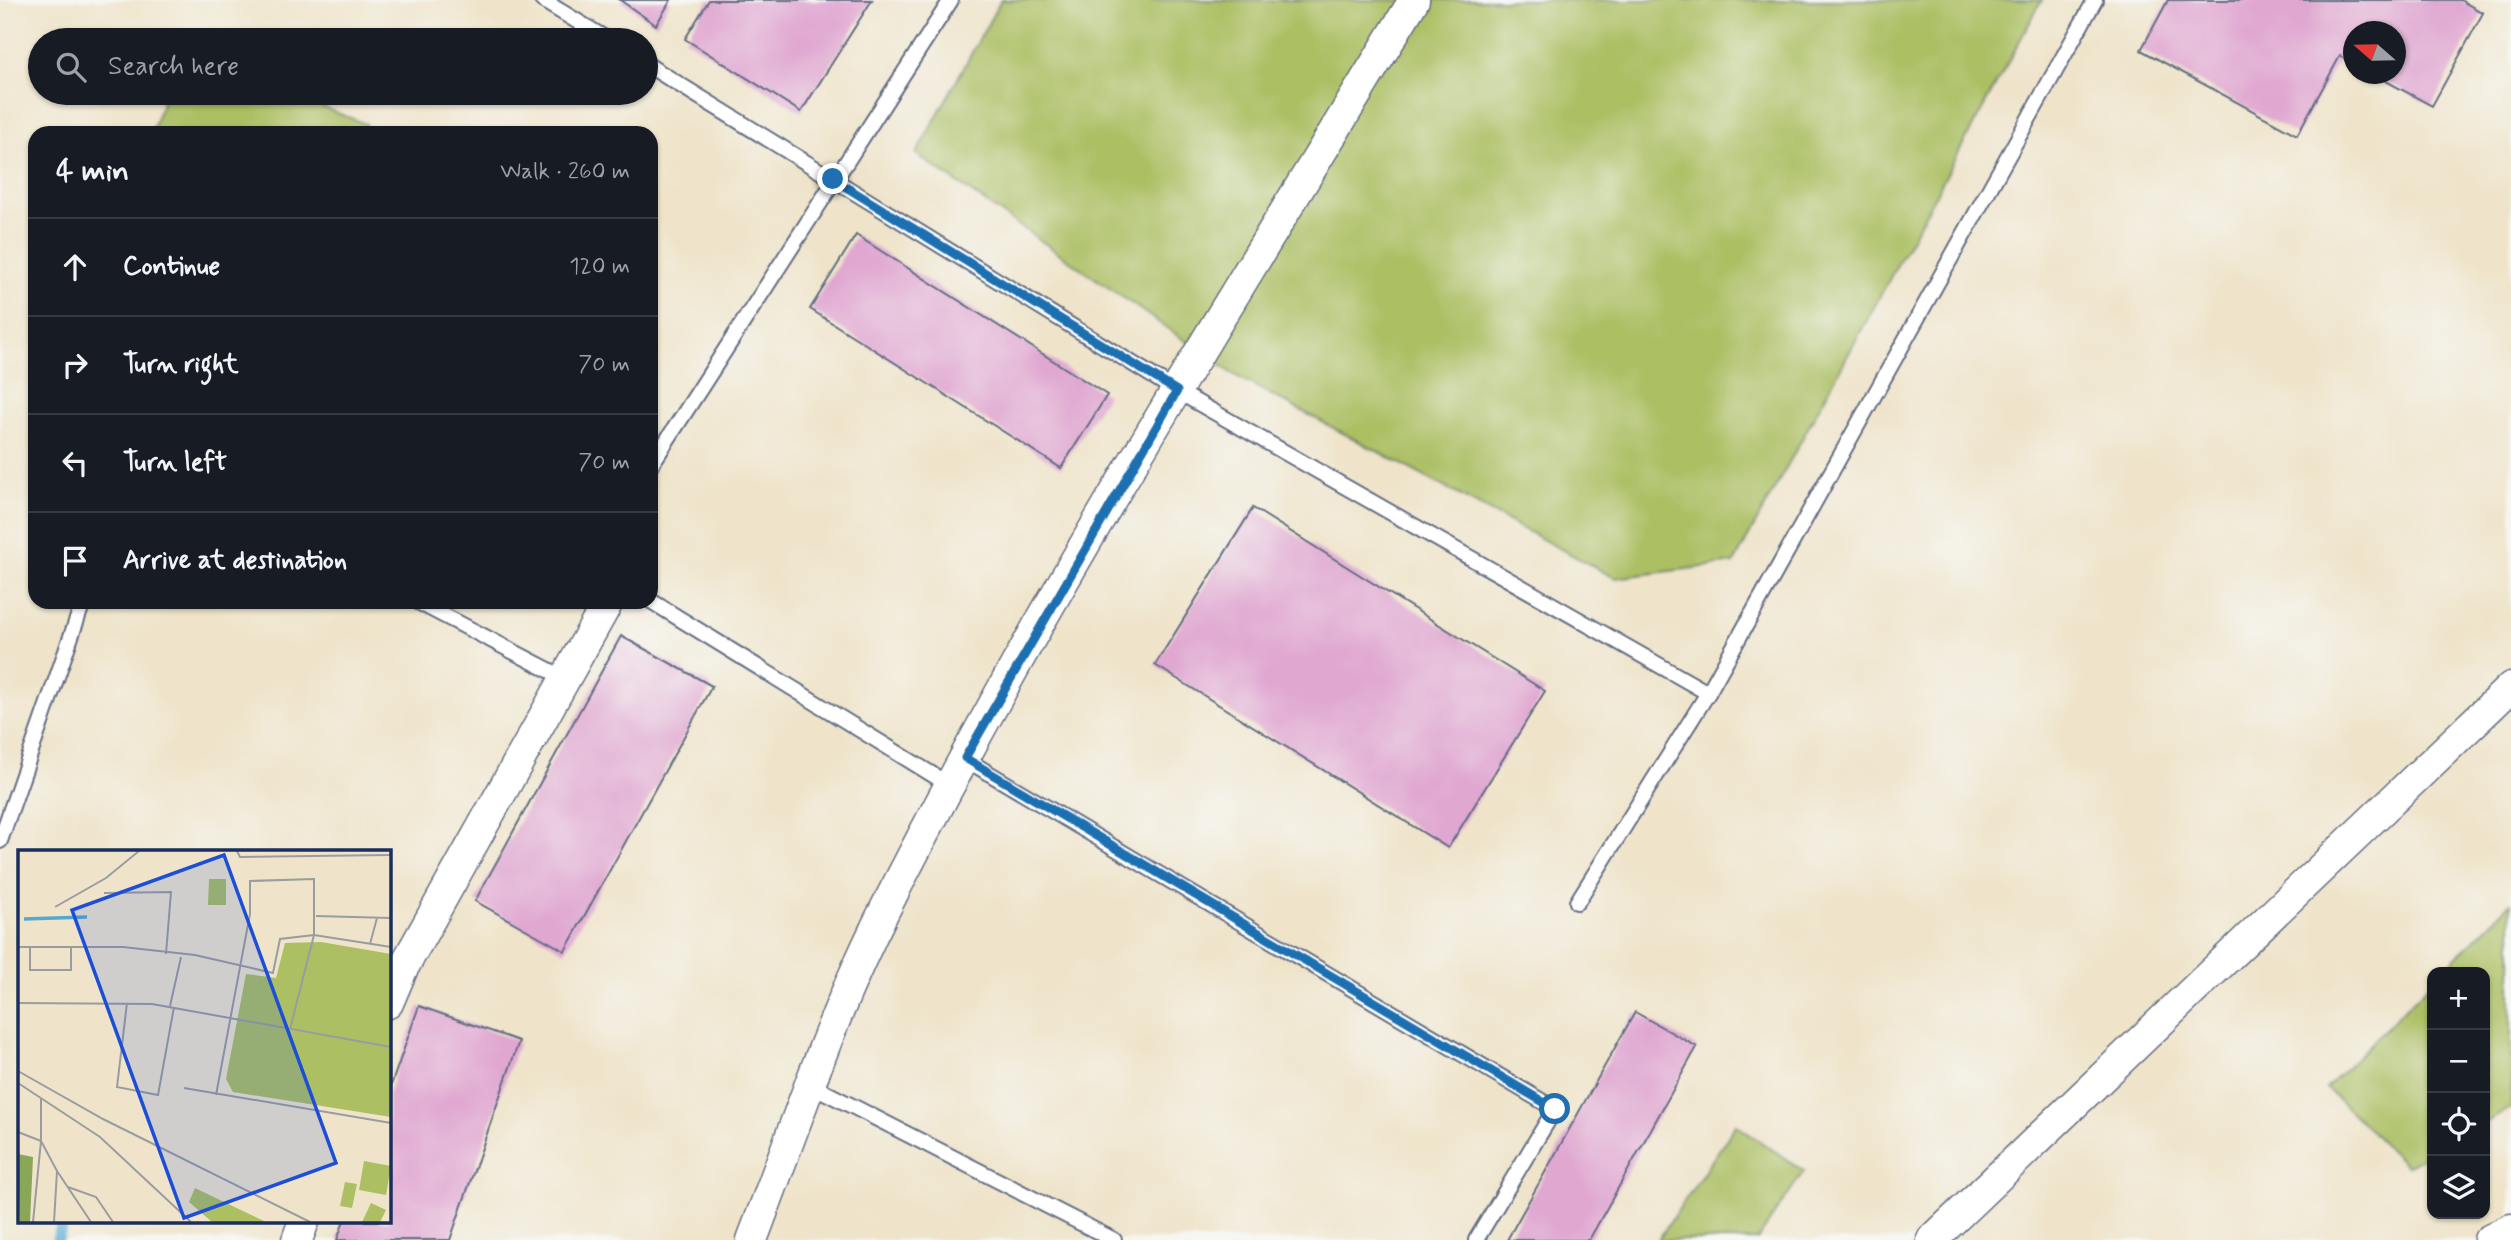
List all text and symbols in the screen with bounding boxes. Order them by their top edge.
north arrow [2343,21,2406,84]
search box [28,28,658,105]
icon: search [52,48,90,86]
text: Search here [108,50,239,84]
text: 4 min [56,152,129,191]
text: Walk · 260 m [500,157,630,187]
route end [817,163,848,194]
icon: ahead [56,248,94,286]
text: Continue [123,250,220,284]
text: 120 m [569,252,630,282]
icon: right [56,346,94,384]
text: Turn right [123,348,239,382]
text: 70 m [578,350,630,380]
icon: left [56,444,94,482]
text: Turn left [123,446,227,480]
text: 70 m [578,448,630,478]
icon: arrive [56,542,94,580]
text: Arrive at destination [123,544,347,578]
inset map [18,850,390,1222]
map controls [2427,967,2490,1219]
button: + [2427,967,2490,1030]
button: − [2427,1030,2490,1093]
route start [1539,1093,1570,1124]
button: locate [2427,1093,2490,1156]
button: layers [2427,1156,2490,1219]

